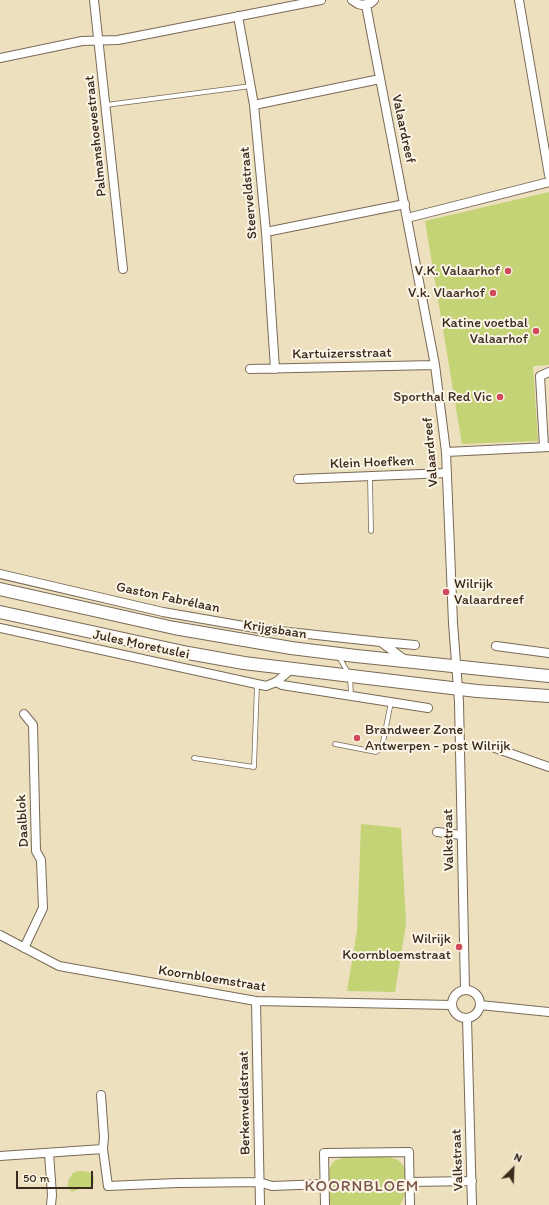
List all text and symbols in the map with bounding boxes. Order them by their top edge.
street label: Palmanshoevestraat [81,74,111,198]
street label: Valaardreef [387,93,419,165]
street label: Steerveldstraat [237,146,261,240]
place label: V.K. Valaarhof [415,263,500,279]
marker: V.K. Valaarhof [503,266,513,276]
place label: V.k. Vlaarhof [408,285,485,301]
marker: V.k. Vlaarhof [488,288,498,298]
place label: Katine voetbal Valaarhof [442,315,528,348]
marker: Katine voetbal Valaarhof [531,326,541,336]
street label: Kartuizersstraat [292,345,392,363]
place label: Sporthal Red Vic [393,389,492,405]
marker: Sporthal Red Vic [495,392,505,402]
street label: Valaardreef [420,416,442,488]
street label: Klein Hoefken [330,453,414,473]
place label: Wilrijk Valaardreef [454,576,524,608]
street label: Gaston Fabrélaan [114,579,222,617]
marker: Wilrijk Valaardreef [441,587,451,597]
street label: Krijgsbaan [242,617,308,643]
street label: Jules Moretuslei [91,627,191,663]
place label: Brandweer Zone Antwerpen - post Wilrijk [365,722,511,754]
marker: Brandweer Zone Antwerpen - post Wilrijk [352,733,362,743]
street label: Daalblok [13,794,33,848]
street label: Valkstraat [440,809,458,871]
place label: Wilrijk Koornbloemstraat [342,931,451,964]
marker: Wilrijk Koornbloemstraat [454,942,464,952]
street label: Koornbloemstraat [157,962,267,996]
street label: Berkenveldstraat [236,1051,254,1155]
street label: Valkstraat [449,1129,467,1191]
north arrow [493,1149,533,1189]
text: N [512,1150,524,1165]
scale bar [18,1163,95,1189]
text: 50 m [23,1171,49,1185]
district label: KOORNBLOEM [304,1177,420,1197]

